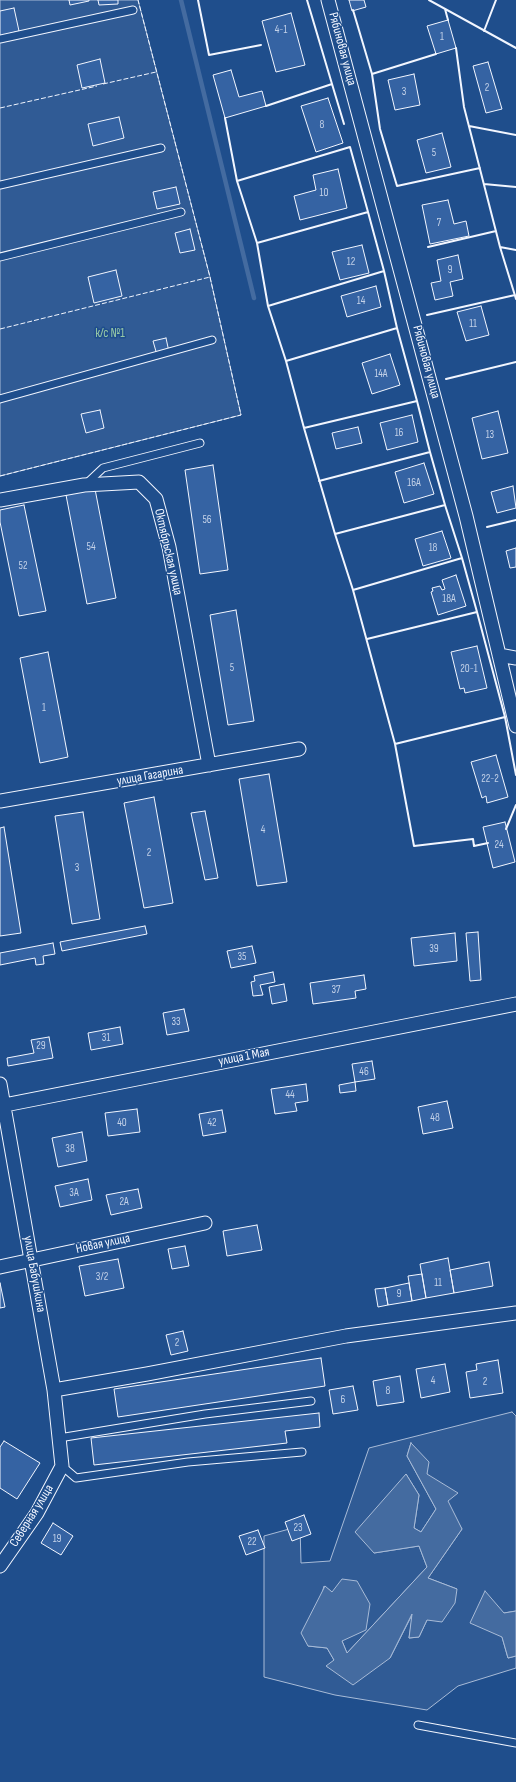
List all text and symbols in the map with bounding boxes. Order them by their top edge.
street label: Рябиновая улица [325,11,359,87]
house number: 4-1 [275,23,287,37]
house number: 1 [440,30,444,44]
house number: 2 [485,81,489,95]
house number: 3 [402,85,406,99]
house number: 8 [320,118,324,132]
house number: 5 [432,146,436,160]
house number: 10 [320,186,328,200]
house number: 7 [437,216,441,230]
house number: 12 [347,255,355,269]
house number: 9 [448,263,452,277]
house number: 14 [357,294,365,308]
house number: 11 [469,317,477,331]
street label: Рябиновая улица [409,324,443,400]
park label: к/с №1 [95,326,125,342]
house number: 14А [374,367,388,381]
house number: 16 [395,426,403,440]
house number: 13 [486,428,494,442]
house number: 16А [407,476,421,490]
street label: Октябрьская улица [150,507,186,597]
house number: 56 [202,513,212,527]
house number: 54 [86,540,96,554]
house number: 18 [429,541,437,555]
house number: 52 [19,559,27,573]
house number: 18А [442,592,456,606]
house number: 5 [230,661,234,675]
house number: 20-1 [460,662,478,676]
house number: 1 [42,701,46,715]
street label: улица Гагарина [115,762,185,790]
house number: 22-2 [481,772,499,786]
house number: 4 [261,823,265,837]
house number: 24 [494,838,504,852]
house number: 2 [147,846,151,860]
house number: 3 [75,861,79,875]
house number: 39 [429,942,439,956]
house number: 35 [237,950,247,964]
house number: 37 [331,983,341,997]
house number: 33 [171,1015,181,1029]
house number: 31 [102,1031,110,1045]
house number: 29 [36,1039,46,1053]
street label: улица 1 Мая [217,1044,271,1070]
house number: 46 [359,1065,369,1079]
house number: 44 [285,1088,295,1102]
house number: 48 [430,1111,440,1125]
house number: 40 [117,1116,127,1130]
house number: 42 [207,1116,217,1130]
house number: 38 [65,1142,75,1156]
house number: 3А [69,1186,79,1200]
house number: 2А [119,1195,129,1209]
street label: Новая улица [75,1231,131,1257]
street label: улица Бабушкина [20,1235,48,1313]
house number: 3/2 [96,1270,108,1284]
house number: 11 [434,1276,442,1290]
house number: 9 [397,1287,401,1301]
house number: 2 [175,1336,179,1350]
house number: 4 [431,1374,435,1388]
house number: 2 [483,1375,487,1389]
house number: 8 [386,1384,390,1398]
house number: 6 [341,1393,345,1407]
street label: Северная улица [7,1482,57,1550]
house number: 23 [293,1521,303,1535]
house number: 19 [53,1532,61,1546]
house number: 22 [247,1535,257,1549]

